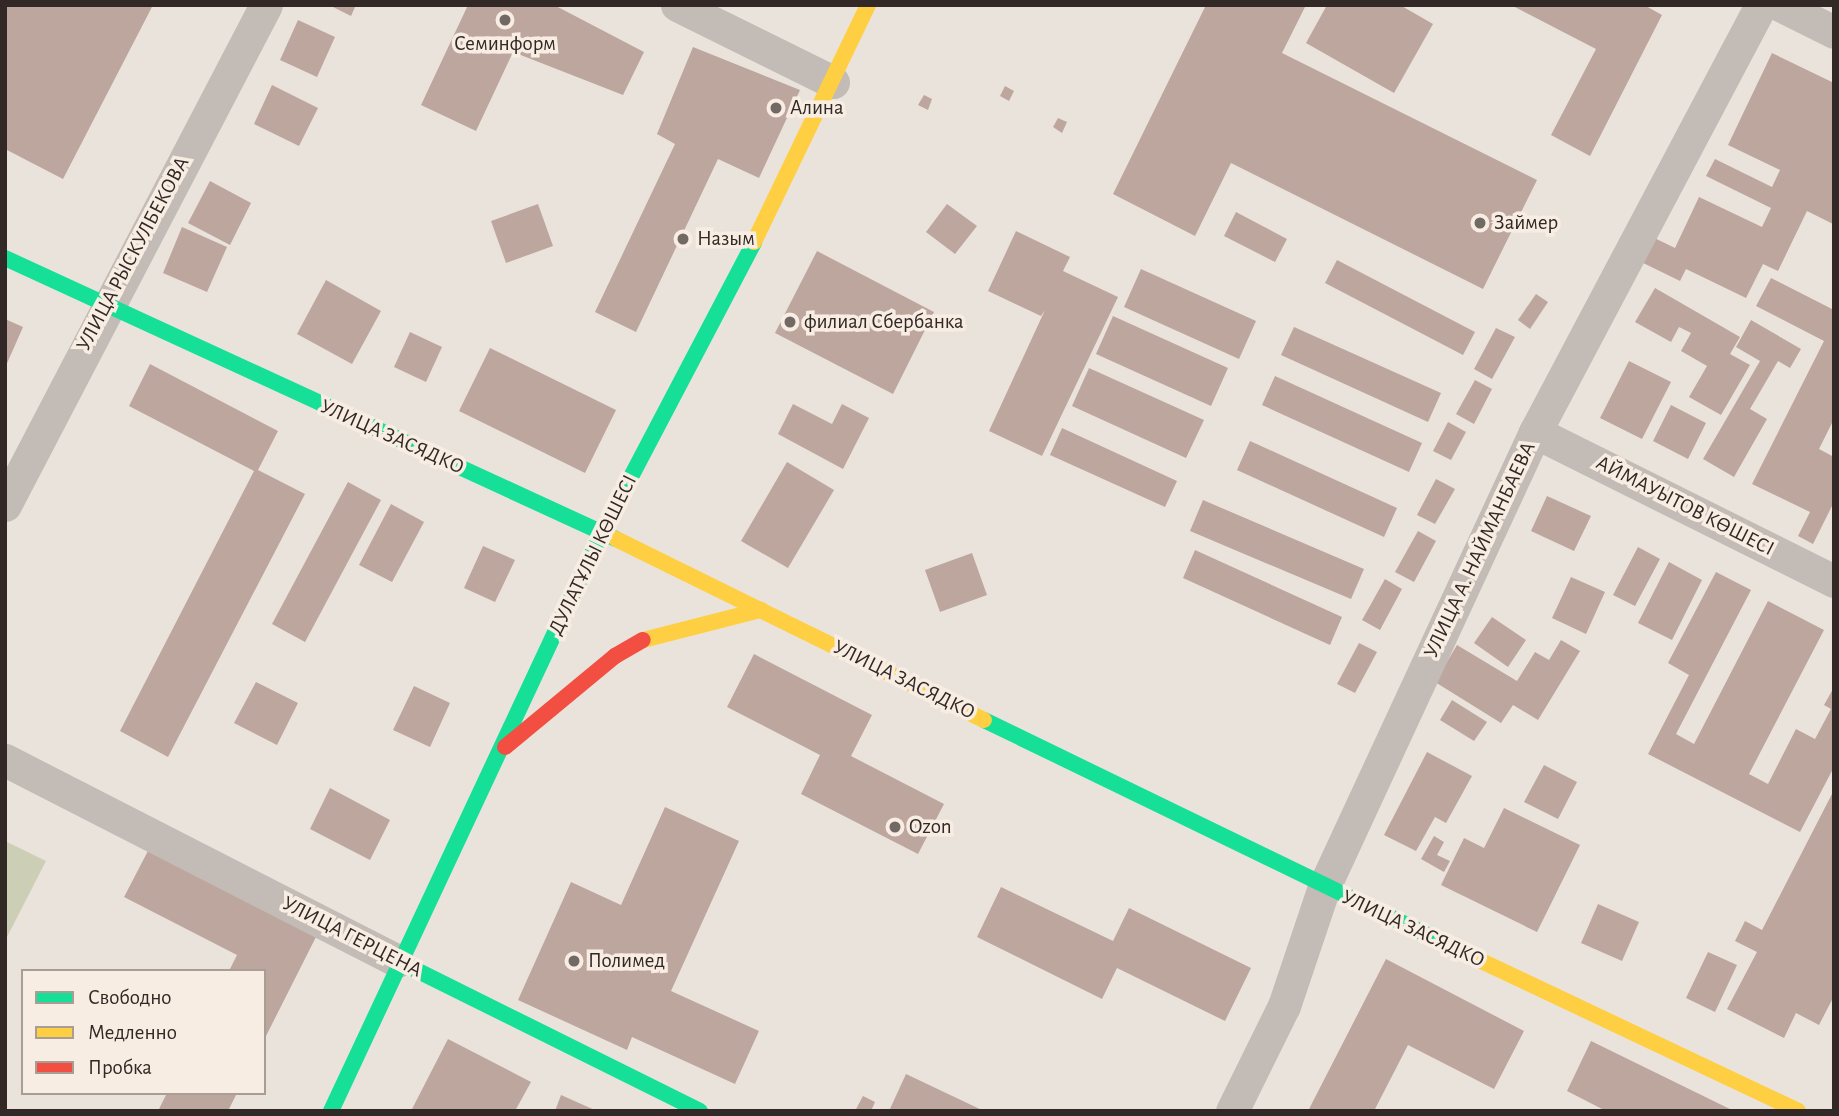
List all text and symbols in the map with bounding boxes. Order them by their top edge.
marker: Семинформ [497,12,513,28]
place label: Семинформ [454,31,556,57]
place label: Алина [790,95,844,121]
marker: Алина [768,100,784,116]
street label: УЛИЦА РЫСКУЛБЕКОВА [71,153,195,355]
place label: Займер [1494,210,1558,236]
marker: Займер [1472,215,1488,231]
place label: Назым [697,226,755,252]
marker: Назым [675,231,691,247]
place label: филиал Сбербанка [804,309,964,335]
marker: филиал Сбербанка [782,314,798,330]
street label: УЛИЦА ЗАСЯДКО [316,394,468,480]
street label: УЛИЦА А. НАЙМАНБАЕВА [1419,438,1541,662]
street label: АЙМАУЫТОВ КӨШЕСІ [1592,450,1778,562]
street label: ДУЛАТҰЛЫ КӨШЕСІ [543,471,643,639]
street label: УЛИЦА ЗАСЯДКО [829,635,979,725]
place label: Ozon [909,814,952,840]
marker: Ozon [887,819,903,835]
street label: УЛИЦА ЗАСЯДКО [1337,885,1489,973]
street label: УЛИЦА ГЕРЦЕНА [278,891,426,983]
place label: Полимед [588,948,665,974]
marker: Полимед [566,953,582,969]
legend [21,969,266,1095]
text: Свободно [88,987,172,1008]
text: Медленно [88,1022,177,1043]
text: Пробка [88,1057,152,1078]

